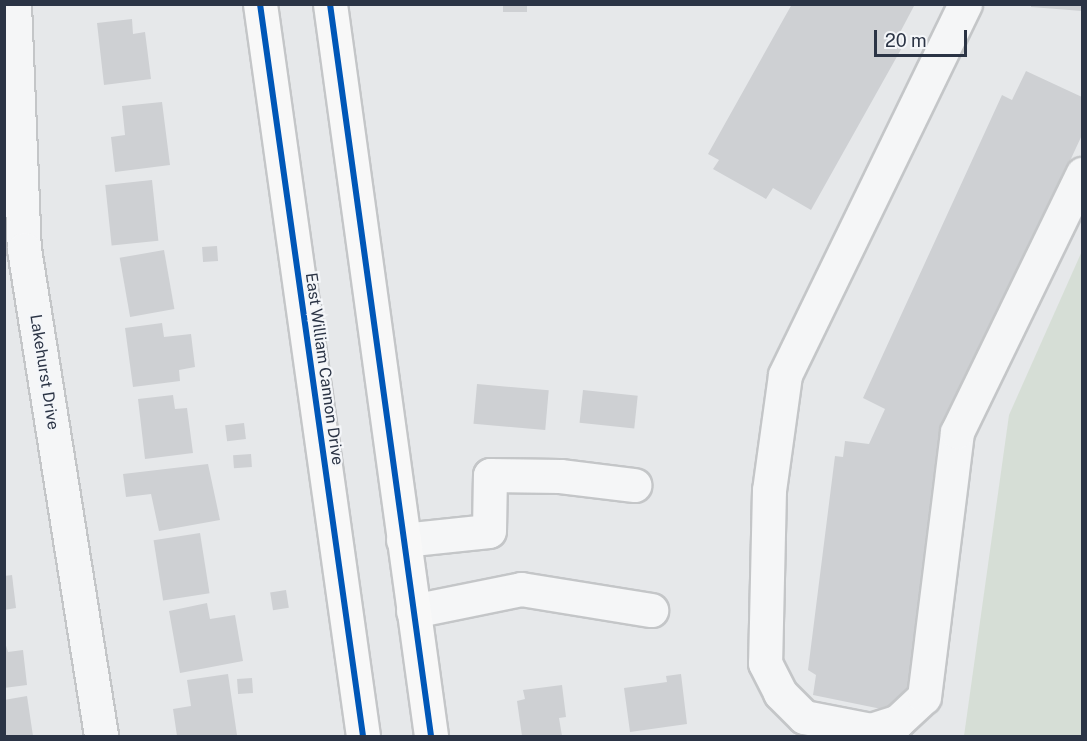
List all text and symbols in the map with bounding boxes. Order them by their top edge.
scale bar [877,18,970,56]
text: 20 m [885,30,927,51]
street label: East William Cannon Drive [301,271,347,467]
street label: Lakehurst Drive [25,313,63,431]

